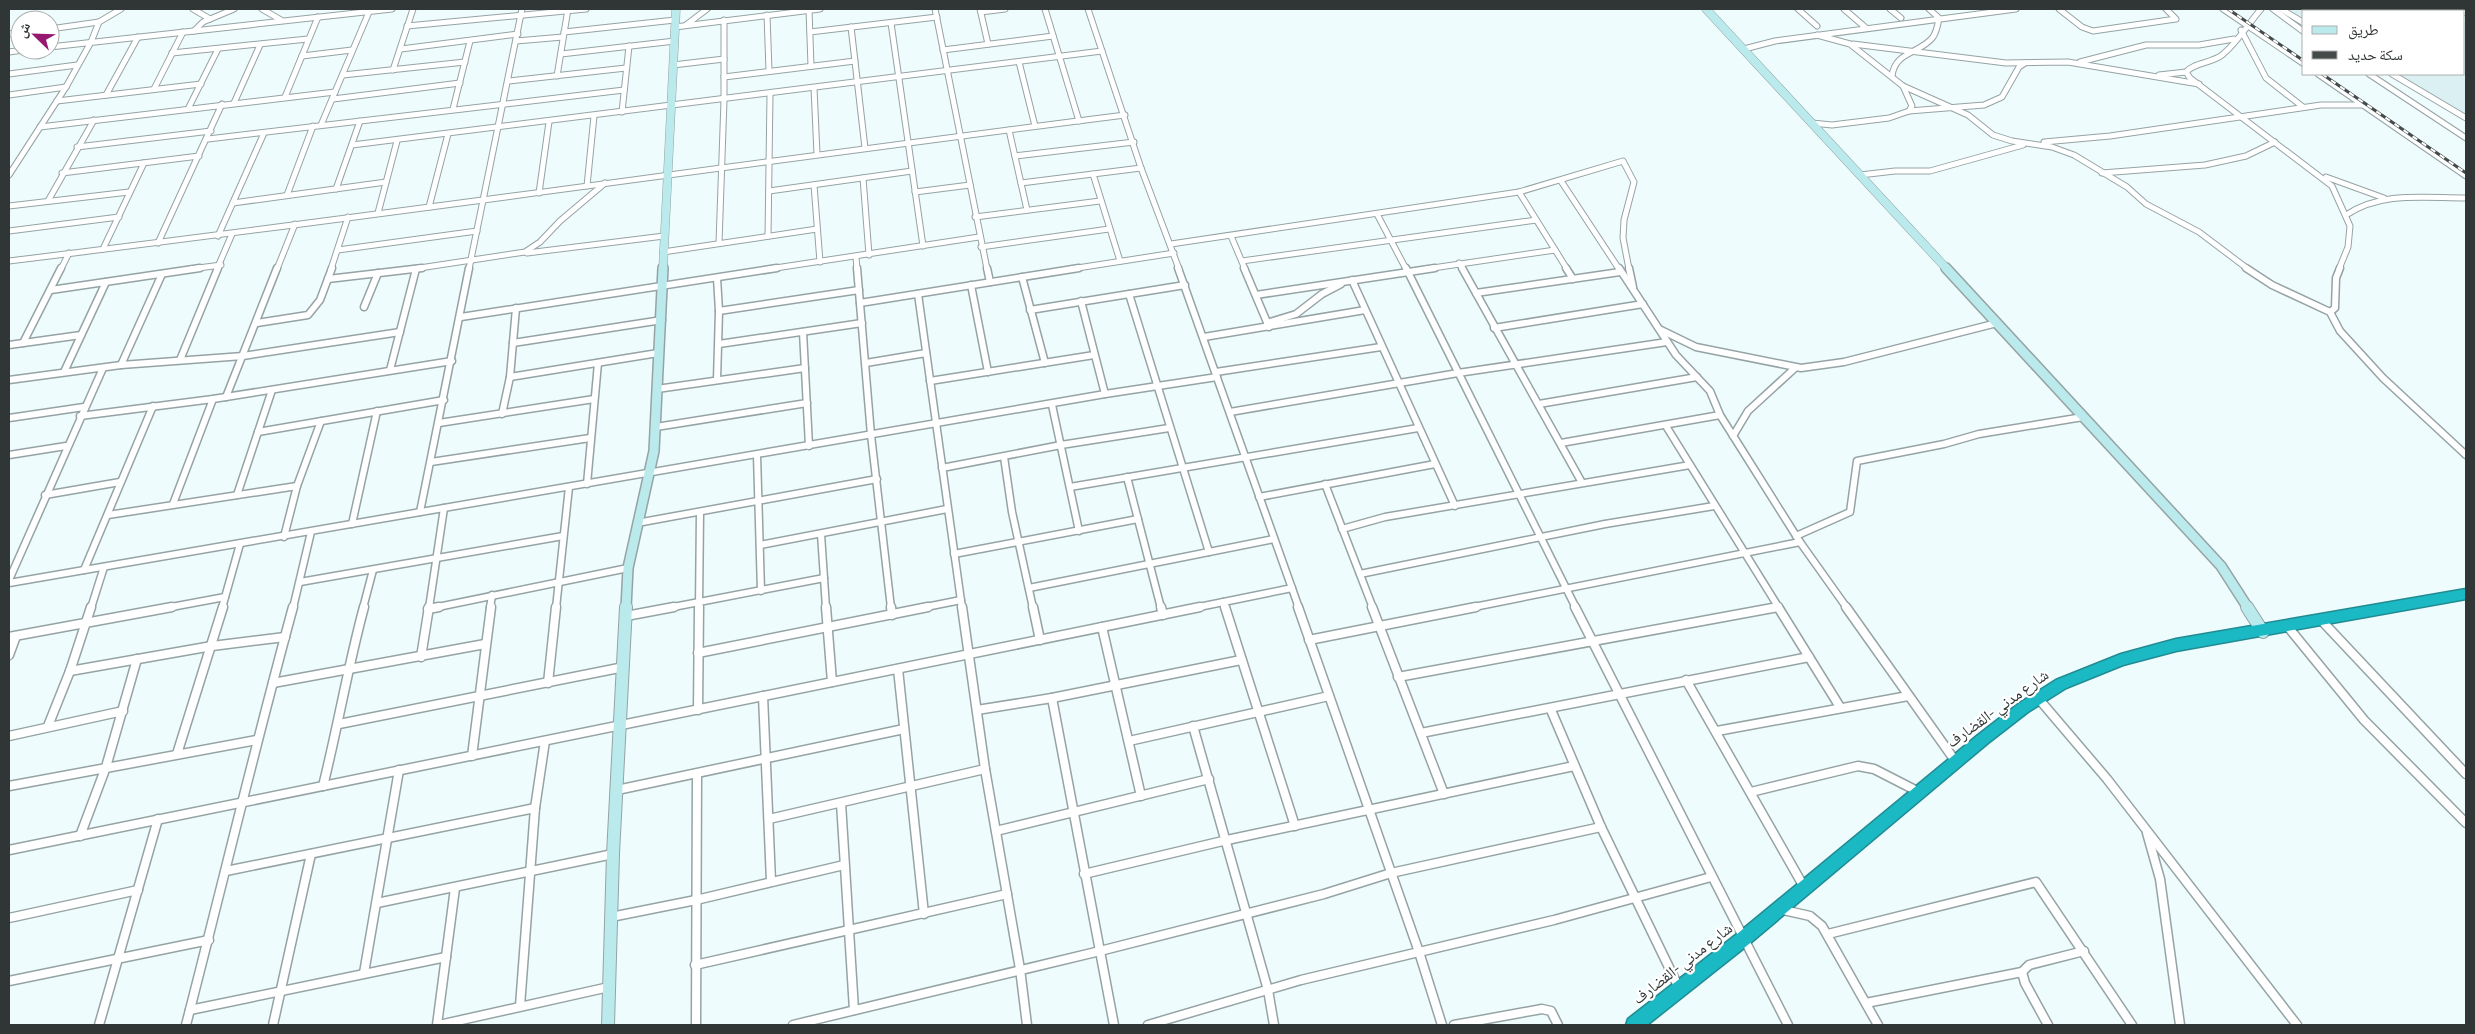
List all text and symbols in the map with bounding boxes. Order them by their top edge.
north arrow [10,10,60,60]
legend [2302,10,2465,75]
text: ش [13,20,34,40]
text: طريق [2348,21,2379,40]
text: سكة حديد [2348,46,2403,65]
street label: شارع مدني -القضارف [1943,666,2054,754]
street label: شارع مدني -القضارف [1629,919,1738,1010]

